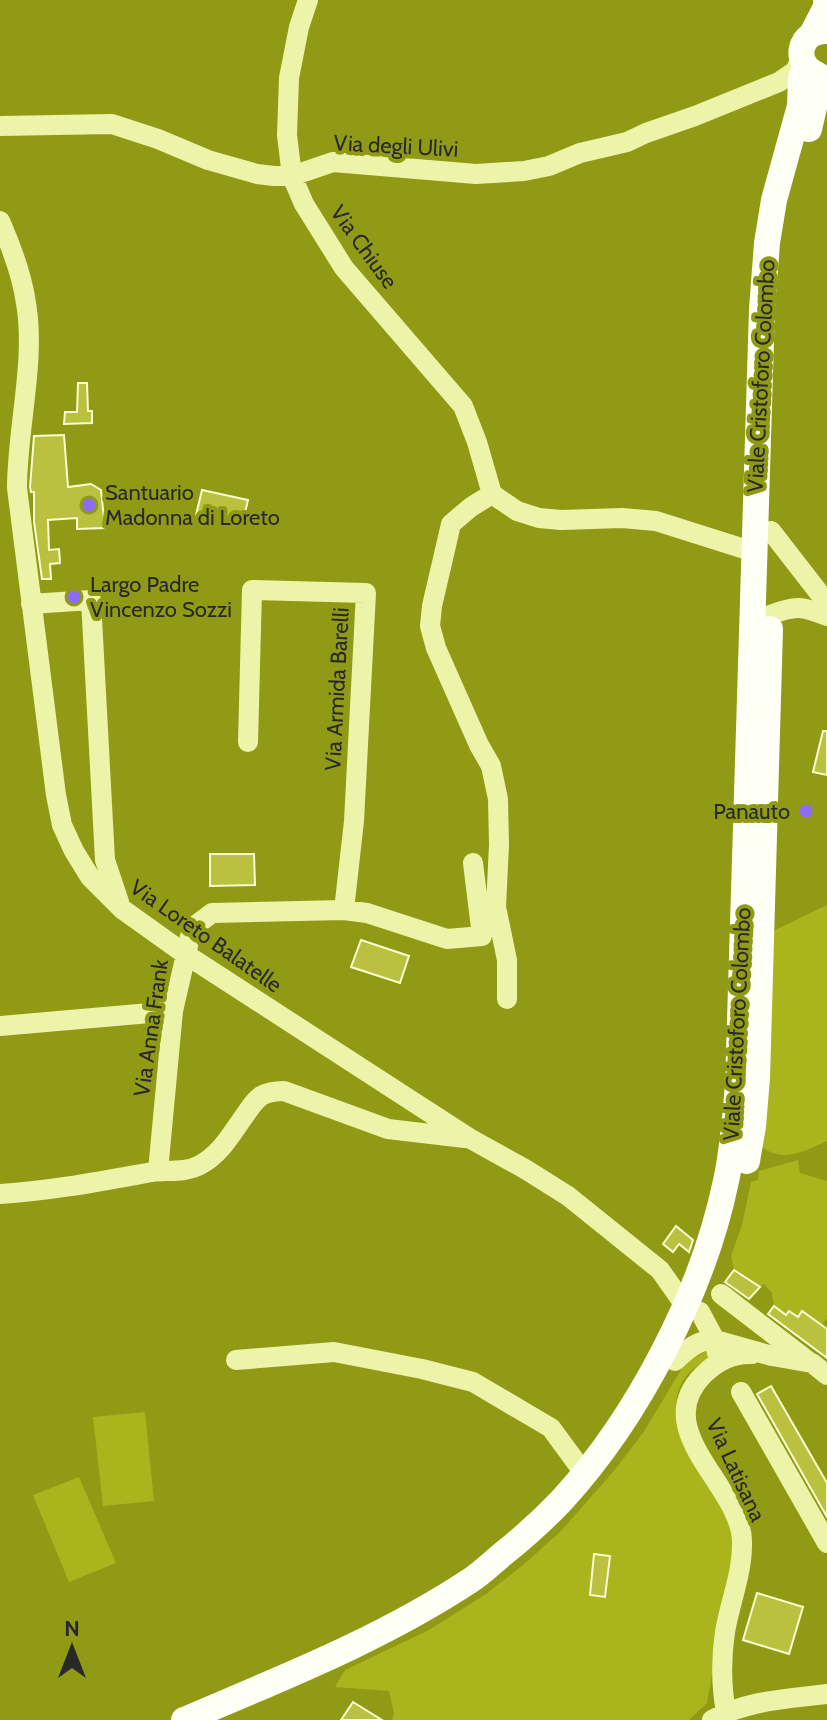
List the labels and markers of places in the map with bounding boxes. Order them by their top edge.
place label: Santuario Madonna di Loreto [105,479,280,531]
marker: Santuario Madonna di Loreto [80,496,98,514]
place label: Largo Padre Vincenzo Sozzi [90,571,232,623]
marker: Largo Padre Vincenzo Sozzi [65,588,83,606]
place label: Panauto [713,798,790,825]
marker: Panauto [797,802,815,820]

